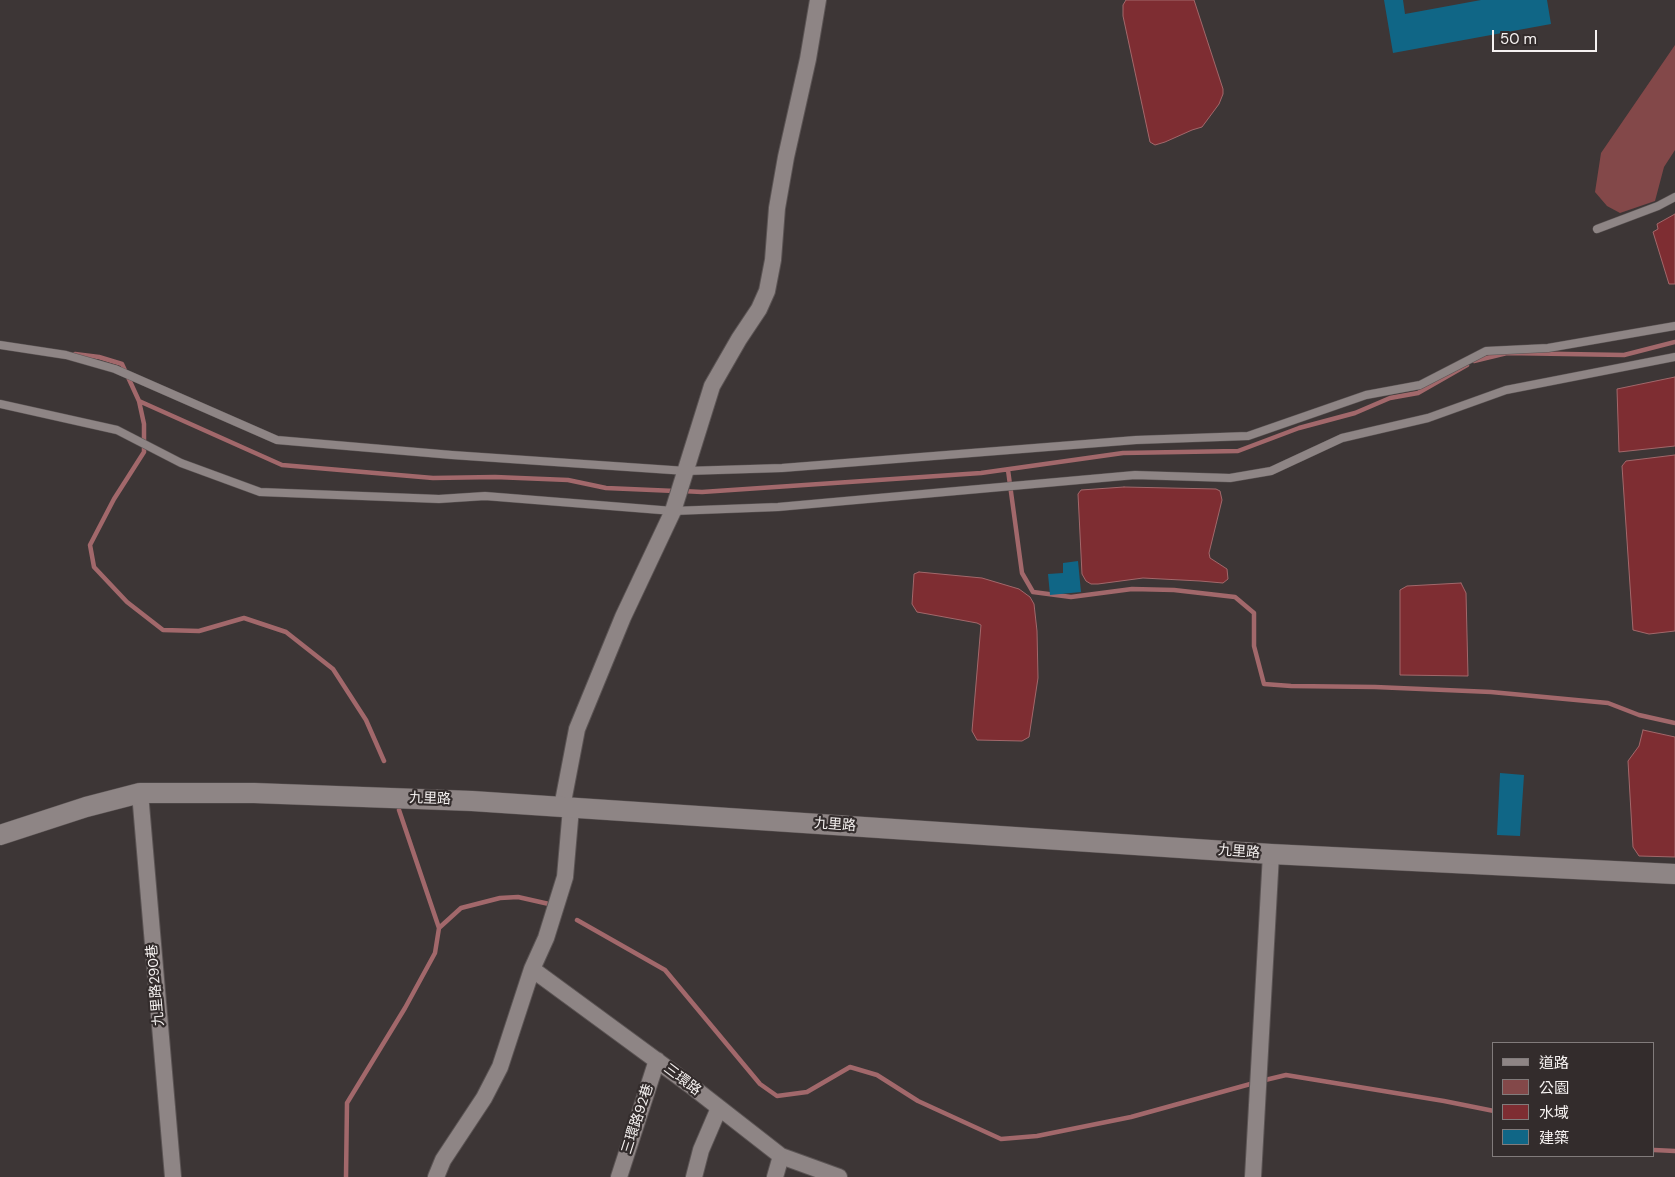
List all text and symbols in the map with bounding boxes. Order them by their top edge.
scale bar [1495,20,1600,52]
text: 50 m [1500,29,1537,49]
street label: 九里路 [409,790,451,808]
street label: 九里路 [813,815,857,835]
street label: 九里路 [1217,842,1261,862]
street label: 九里路290巷 [144,943,168,1027]
legend [1492,1042,1655,1157]
text: 道路 [1539,1053,1569,1073]
street label: 三環路 [660,1061,704,1099]
text: 公園 [1539,1078,1569,1098]
street label: 三環路92巷 [619,1082,657,1156]
text: 水域 [1539,1103,1569,1123]
text: 建築 [1539,1128,1569,1148]

